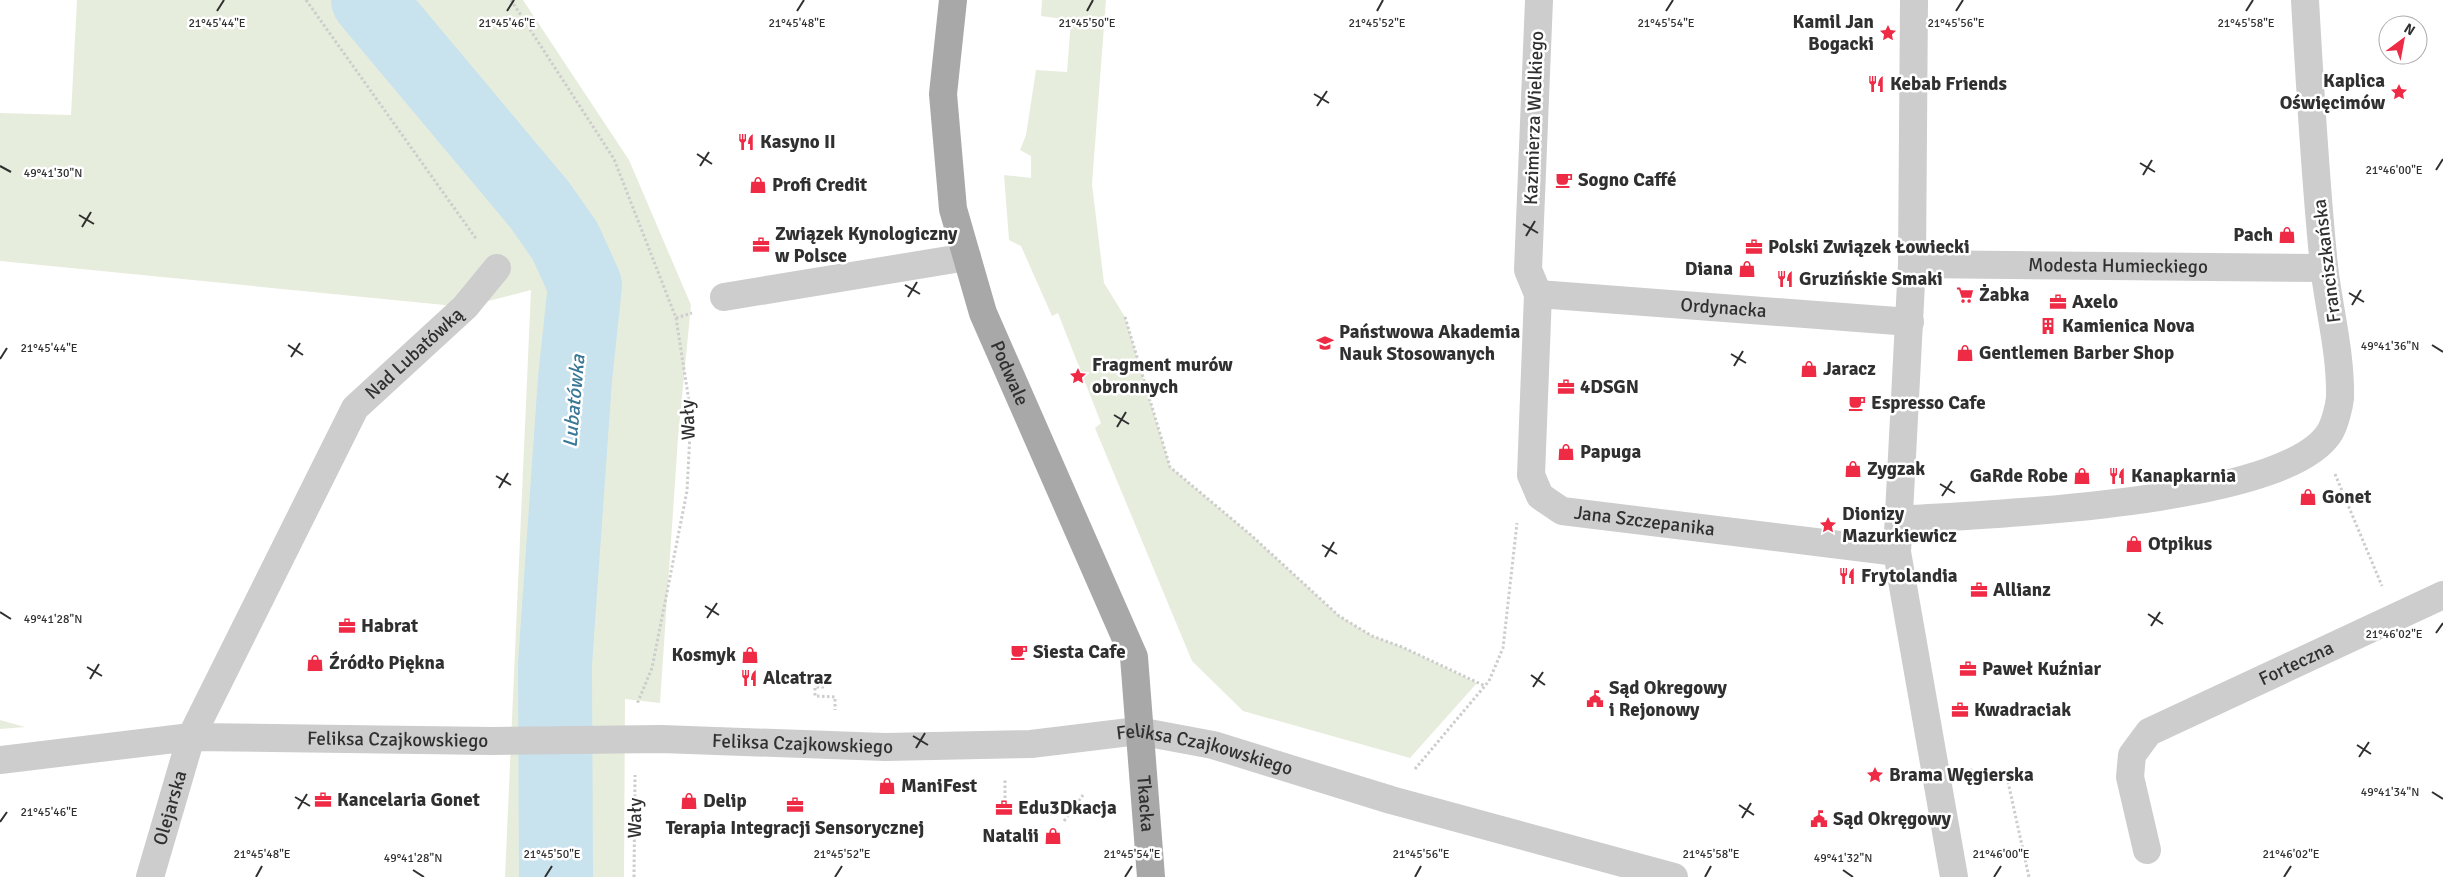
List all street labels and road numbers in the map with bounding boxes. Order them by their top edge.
street label: Kazimierza Wielkiego [1519,30,1549,205]
street label: Franciszkańska [2308,198,2346,324]
street label: Modesta Humieckiego [2028,253,2208,279]
street label: Ordynacka [1680,293,1767,323]
street label: Nad Lubatówką [360,302,469,405]
street label: Podwale [985,337,1034,409]
street label: Wały [675,399,701,441]
street label: Jana Szczepanika [1573,501,1716,542]
street label: Forteczna [2255,636,2338,691]
street label: Feliksa Czajkowskiego [1115,719,1296,781]
street label: Feliksa Czajkowskiego [307,727,488,753]
street label: Feliksa Czajkowskiego [712,729,893,759]
street label: Olejarska [148,768,193,848]
street label: Tkacka [1131,775,1159,833]
street label: Wały [623,797,647,839]

